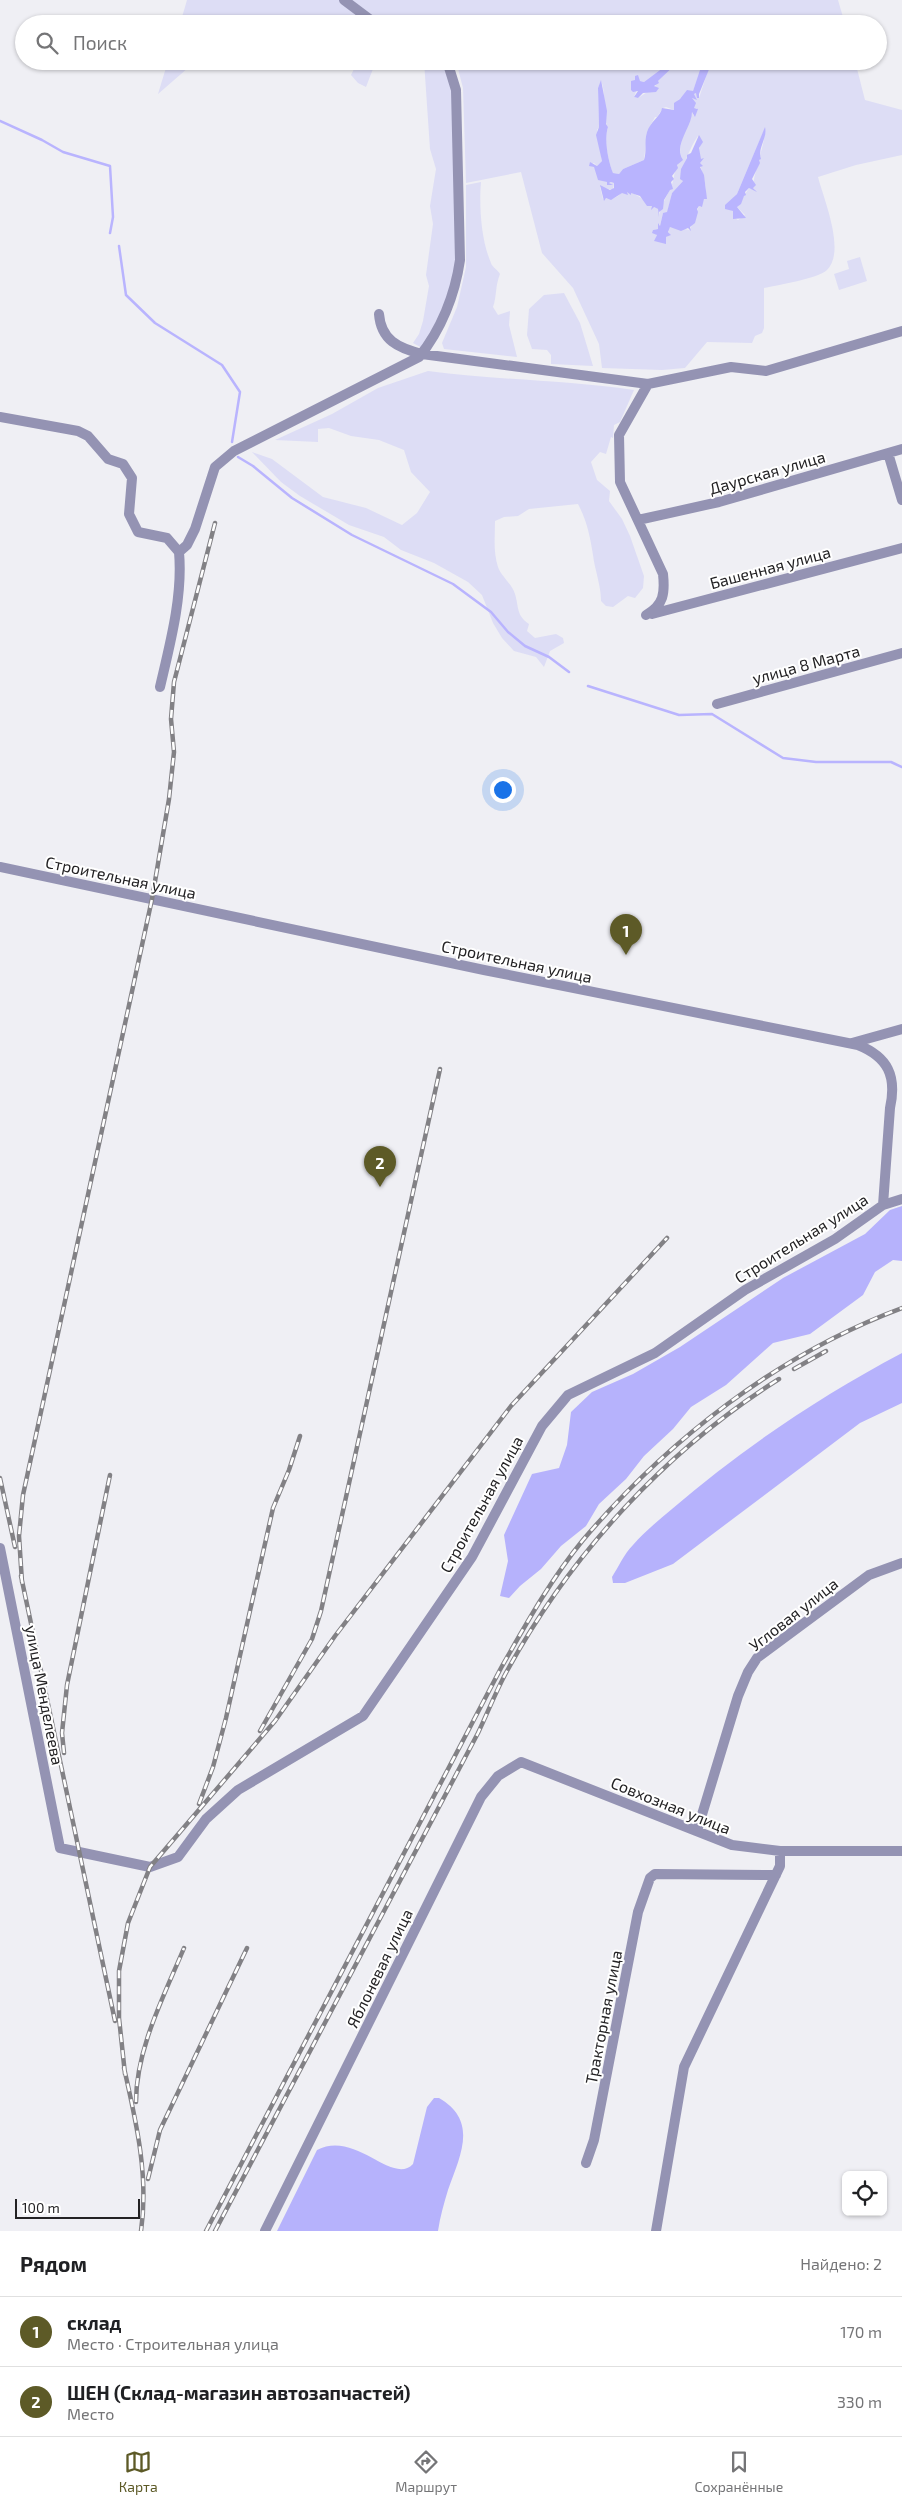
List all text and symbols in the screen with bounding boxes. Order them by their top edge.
search box [15,15,887,70]
icon: search [33,29,61,57]
text: Поиск [73,31,127,54]
street label: Даурская улица [707,446,828,499]
street label: Башенная улица [707,542,833,593]
street label: улица 8 Марта [750,641,862,688]
your location [490,777,516,803]
street label: Строительная улица [44,852,198,903]
pin: 1 [610,914,642,955]
street label: Строительная улица [440,936,594,987]
pin: 2 [364,1146,396,1187]
street label: Строительная улица [731,1189,872,1288]
street label: Строительная улица [435,1432,527,1576]
street label: Угловая улица [745,1573,842,1655]
street label: улица Менделеева [21,1623,68,1767]
street label: Совхозная улица [608,1772,734,1839]
street label: Яблоневая улица [342,1906,417,2031]
street label: Тракторная улица [581,1948,626,2086]
map controls [842,2171,887,2216]
button: locate [842,2171,887,2216]
scale bar [15,2196,140,2219]
text: 100 m [22,2199,60,2216]
text: Рядом [20,2251,87,2276]
text: Найдено: 2 [800,2254,882,2273]
text: склад [67,2311,122,2334]
text: 1 [33,2322,39,2341]
text: 170 m [840,2322,882,2341]
text: Место · Строительная улица [67,2334,279,2353]
text: ШЕН (Склад-магазин автозапчастей) [67,2381,411,2404]
text: 2 [31,2392,41,2411]
text: 330 m [837,2392,882,2411]
text: Место [67,2404,114,2423]
tab: Карта [119,2448,158,2495]
tab: Маршрут [395,2448,457,2495]
tab: Сохранённые [695,2448,783,2495]

